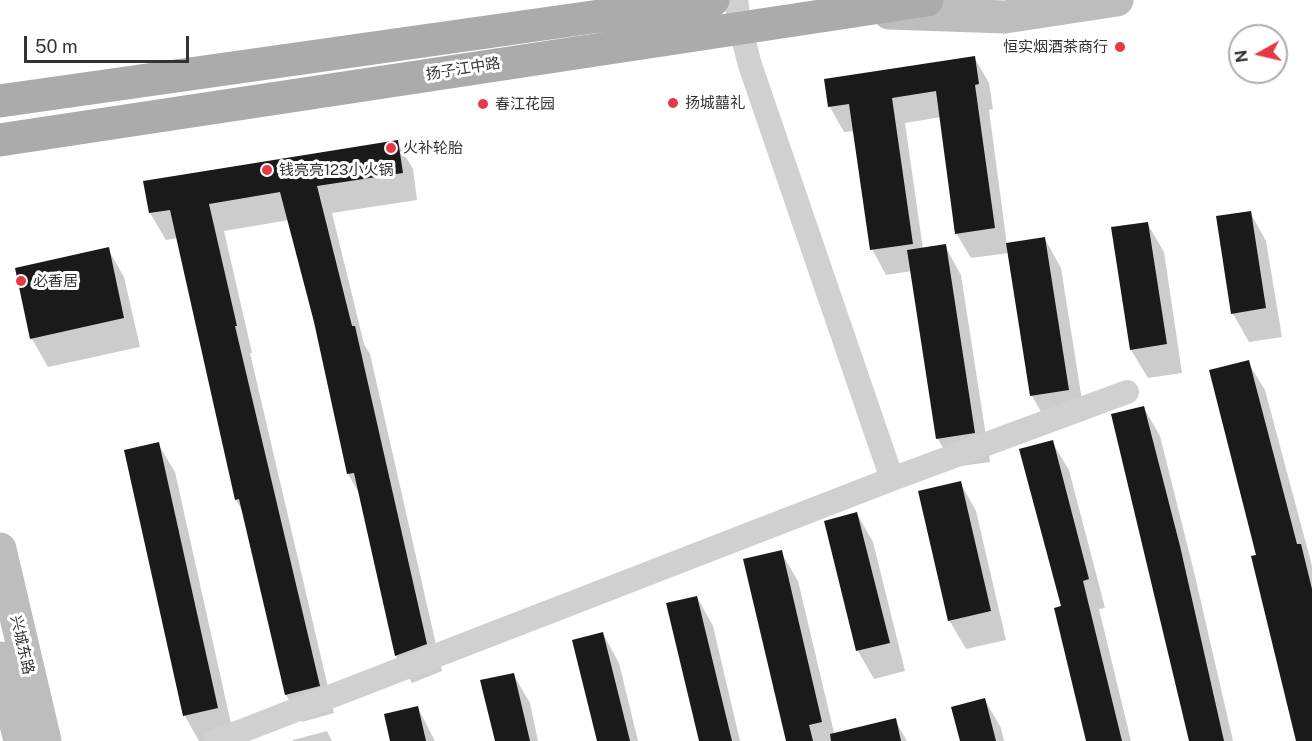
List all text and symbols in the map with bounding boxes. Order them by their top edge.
scale bar [27,24,192,62]
north arrow [1228,24,1288,84]
text: 50 m [35,36,78,57]
place label: 恒实烟酒茶商行 [1003,38,1108,56]
marker: 恒实烟酒茶商行 [1113,40,1127,54]
text: N [1231,49,1252,64]
street label: 扬子江中路 [425,54,501,84]
place label: 扬城囍礼 [685,94,745,112]
place label: 春江花园 [495,95,555,113]
marker: 扬城囍礼 [666,96,680,110]
marker: 春江花园 [476,97,490,111]
place label: 火补轮胎 [403,139,463,157]
marker: 火补轮胎 [384,141,398,155]
place label: 钱亮亮123小火锅 [279,161,393,179]
marker: 钱亮亮123小火锅 [260,163,274,177]
place label: 必香居 [33,272,78,290]
marker: 必香居 [14,274,28,288]
street label: 兴城东路 [6,614,38,676]

